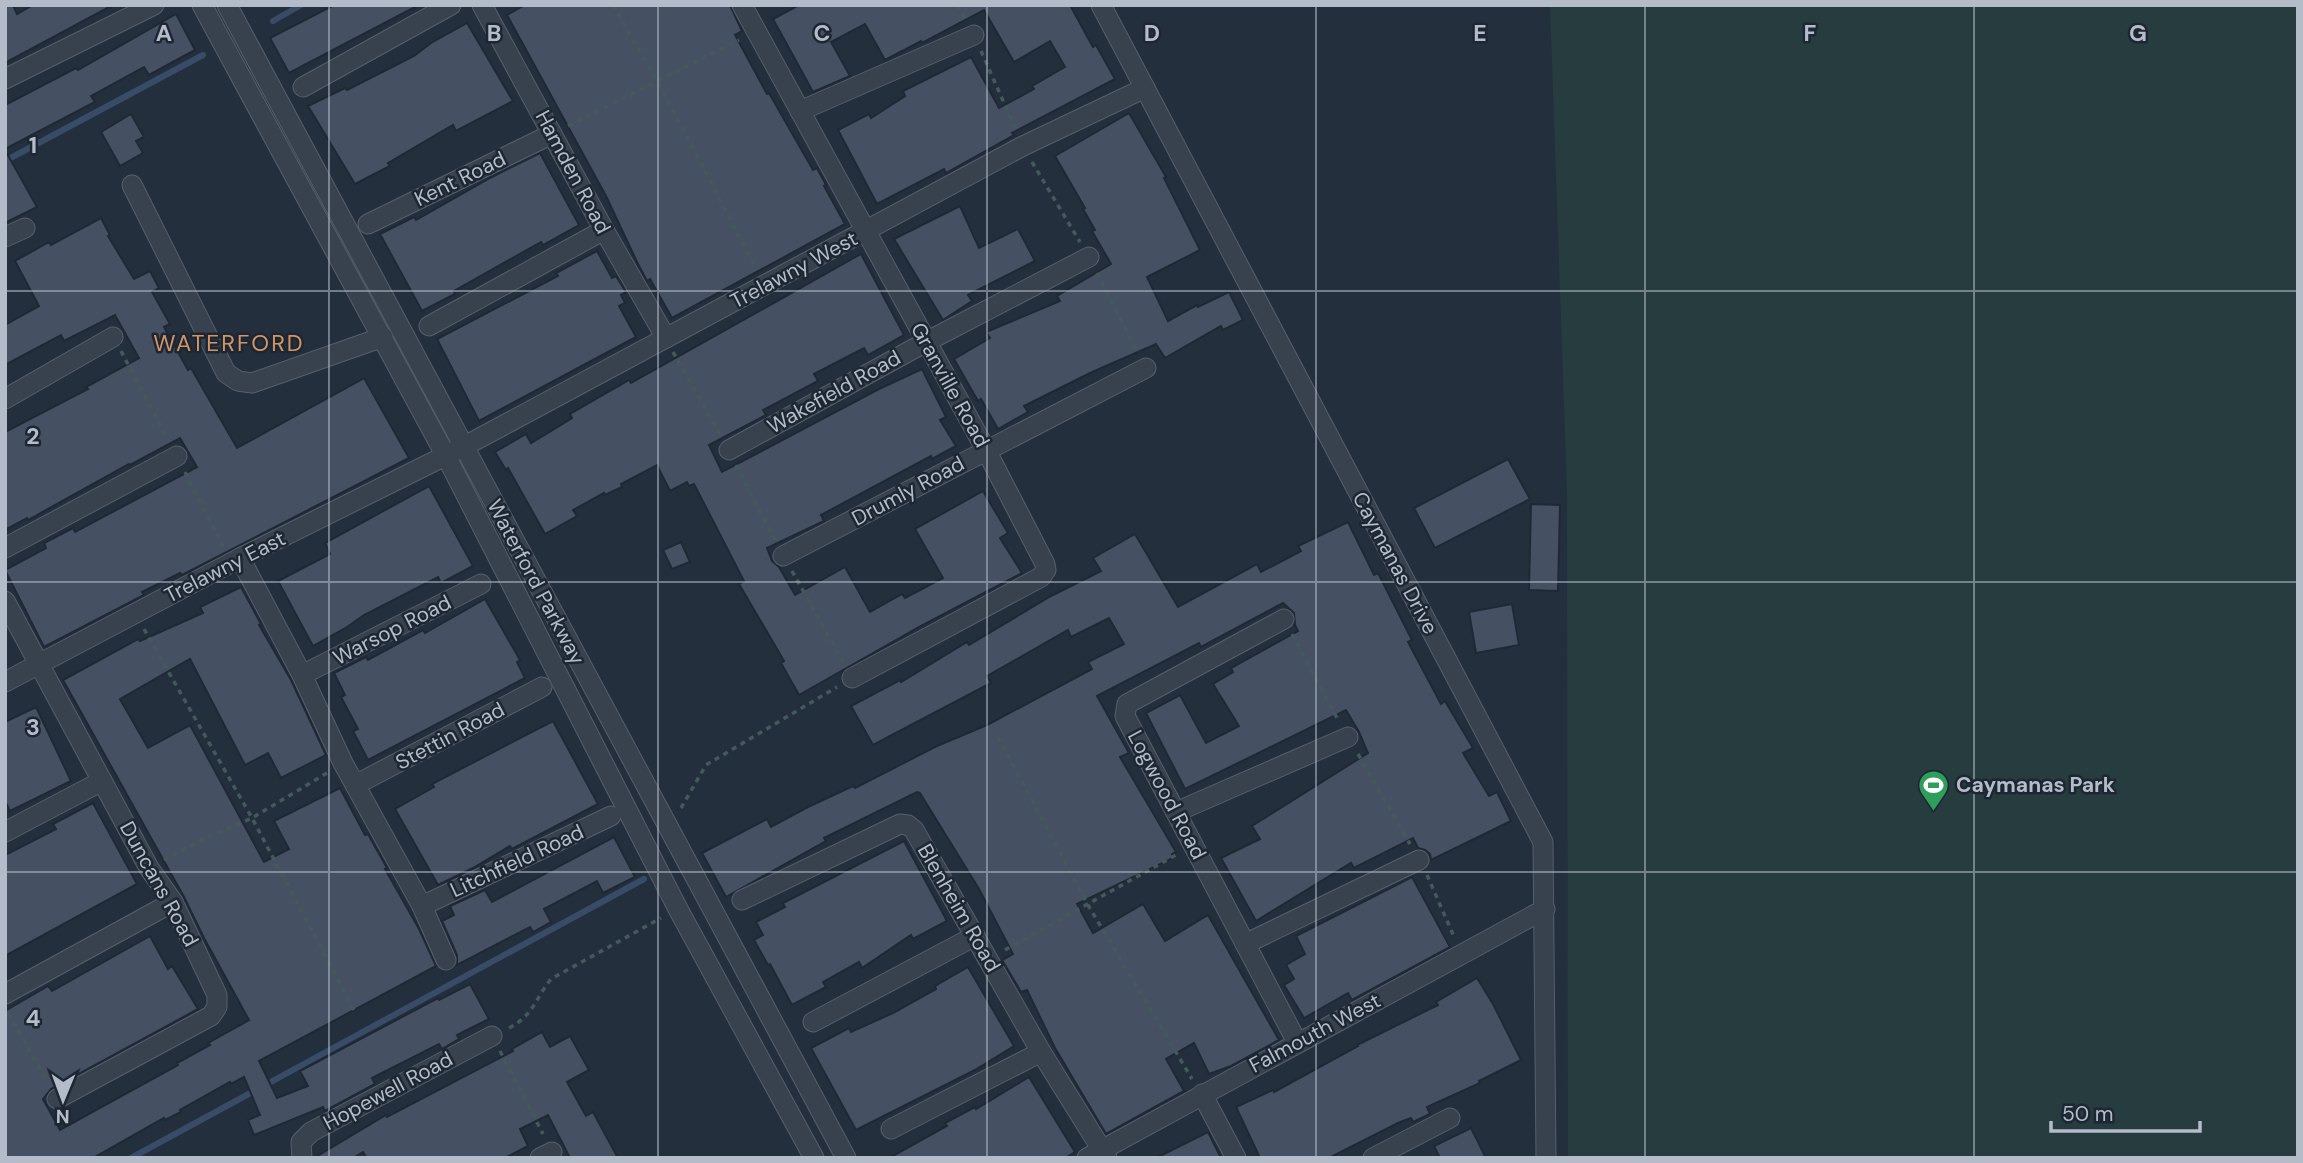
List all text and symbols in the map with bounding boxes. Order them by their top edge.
text: A [156,18,172,48]
text: B [487,18,501,48]
text: C [814,18,830,48]
text: D [1144,18,1160,48]
text: E [1473,18,1487,48]
text: F [1804,18,1817,48]
text: G [2129,18,2147,48]
street label: Hamden Road [529,105,617,239]
text: 1 [29,130,37,160]
street label: Kent Road [410,145,510,213]
street label: Trelawny West [725,225,863,315]
street label: Granville Road [904,317,996,453]
district label: WATERFORD [153,328,305,358]
street label: Wakefield Road [762,344,906,440]
text: 2 [26,421,40,451]
street label: Drumly Road [847,450,969,532]
street label: Caymanas Drive [1346,487,1444,639]
street label: Waterford Parkway [481,495,592,670]
street label: Trelawny East [160,524,290,610]
street label: Warsop Road [328,588,456,672]
street label: Stettin Road [391,696,509,776]
text: 3 [26,712,40,742]
street label: Logwood Road [1121,726,1213,864]
sports icon: Caymanas Park [1916,768,1950,812]
place label: Caymanas Park [1956,771,2115,799]
street label: Duncans Road [113,816,205,952]
street label: Litchfield Road [446,818,588,904]
street label: Blenheim Road [911,839,1007,977]
street label: Falmouth West [1244,987,1386,1079]
text: 4 [26,1003,41,1033]
street label: Hopewell Road [318,1045,458,1137]
north arrow [28,1065,98,1135]
scale bar [2051,1090,2200,1134]
text: 50 m [2062,1100,2113,1128]
text: N [56,1104,70,1129]

